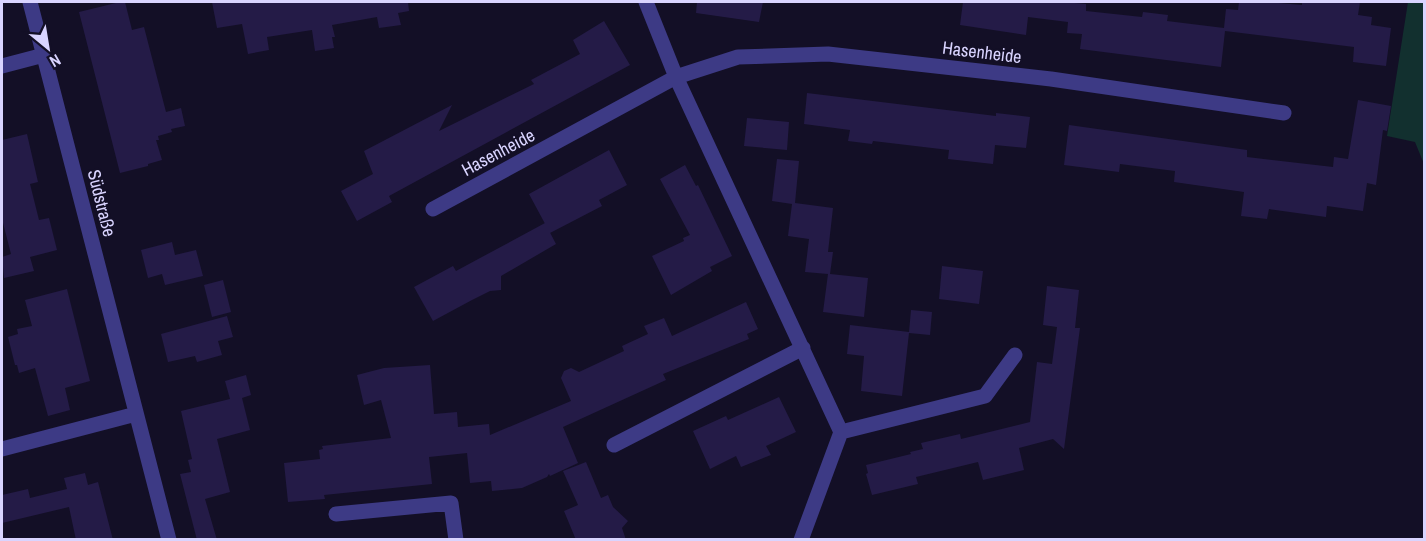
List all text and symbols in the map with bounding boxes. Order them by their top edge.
north arrow [18,18,78,78]
street label: Hasenheide [941,35,1023,69]
text: N [46,49,65,73]
street label: Hasenheide [457,122,539,182]
street label: Südstraße [82,167,122,239]

